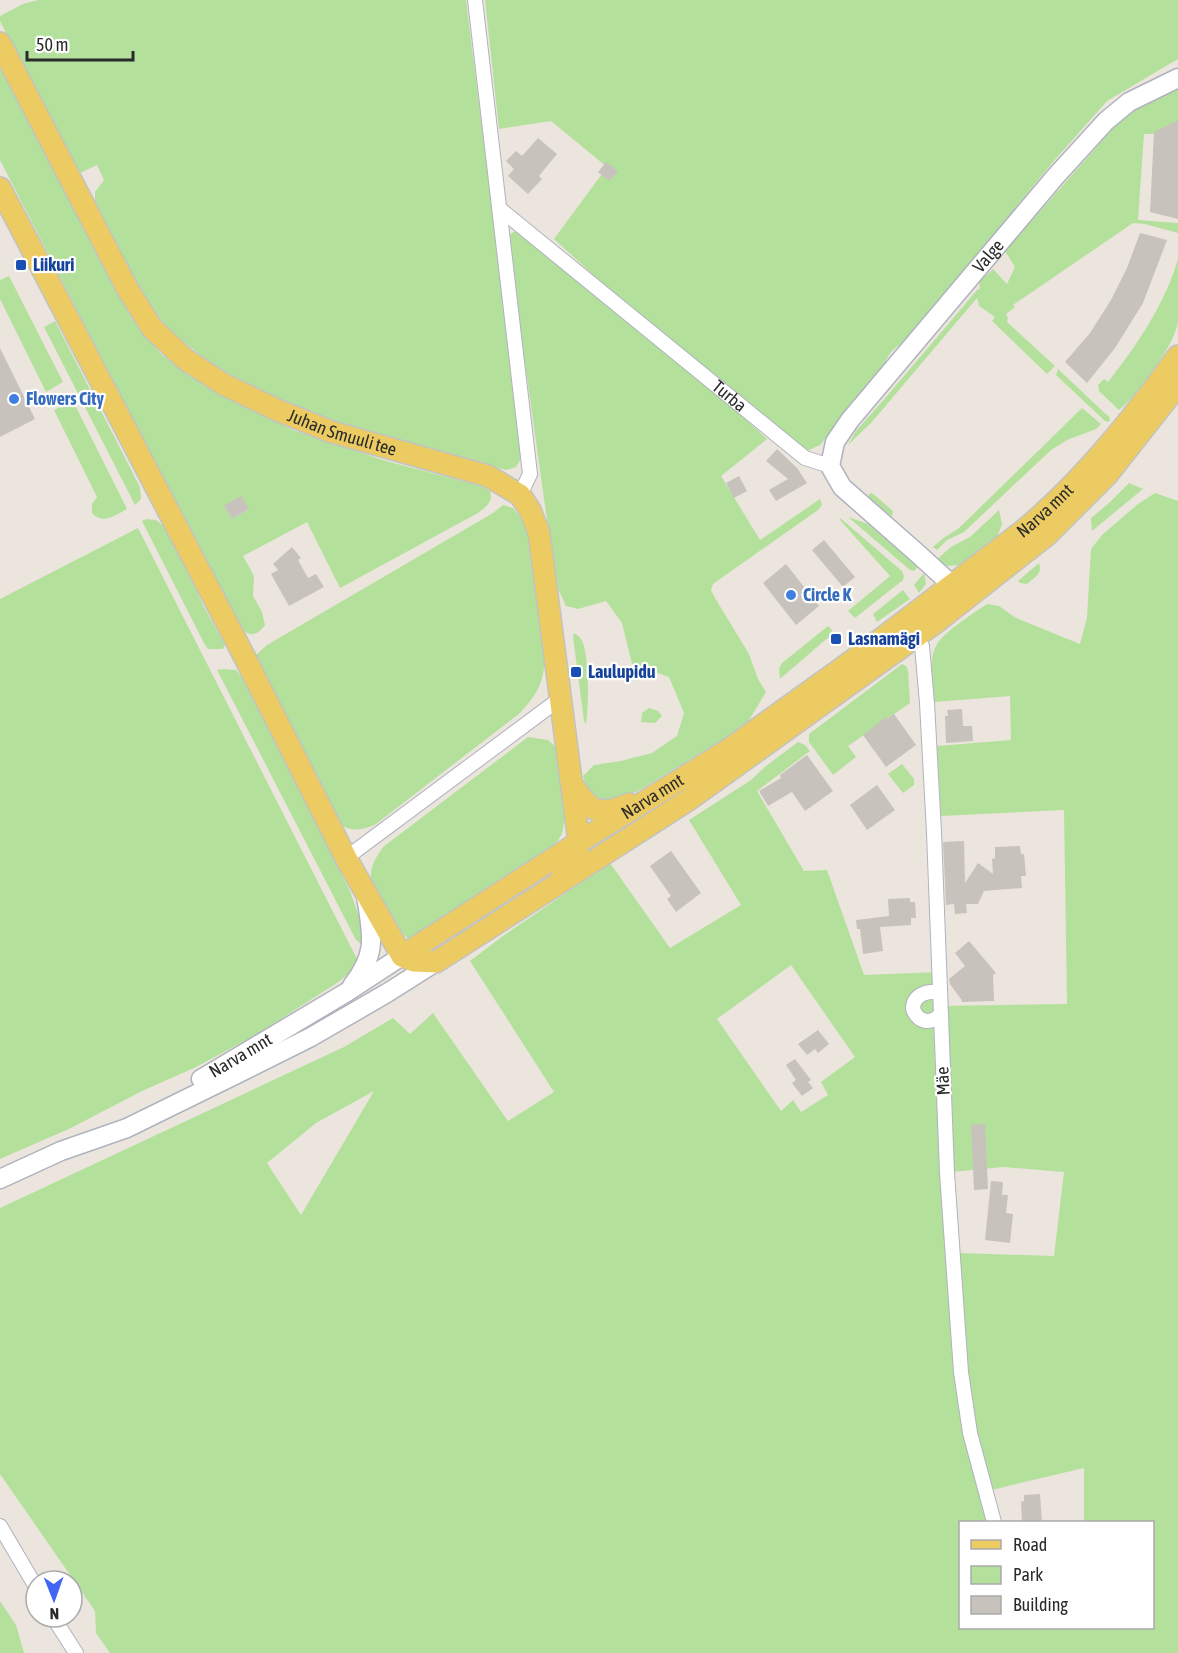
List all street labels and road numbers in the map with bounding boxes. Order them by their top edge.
street label: Valge [968,235,1008,277]
street label: Turba [708,376,751,416]
street label: Juhan Smuuli tee [285,404,399,460]
street label: Narva mnt [1012,479,1077,542]
street label: Narva mnt [617,769,687,823]
street label: Narva mnt [205,1028,275,1082]
street label: Mäe [931,1066,954,1096]

